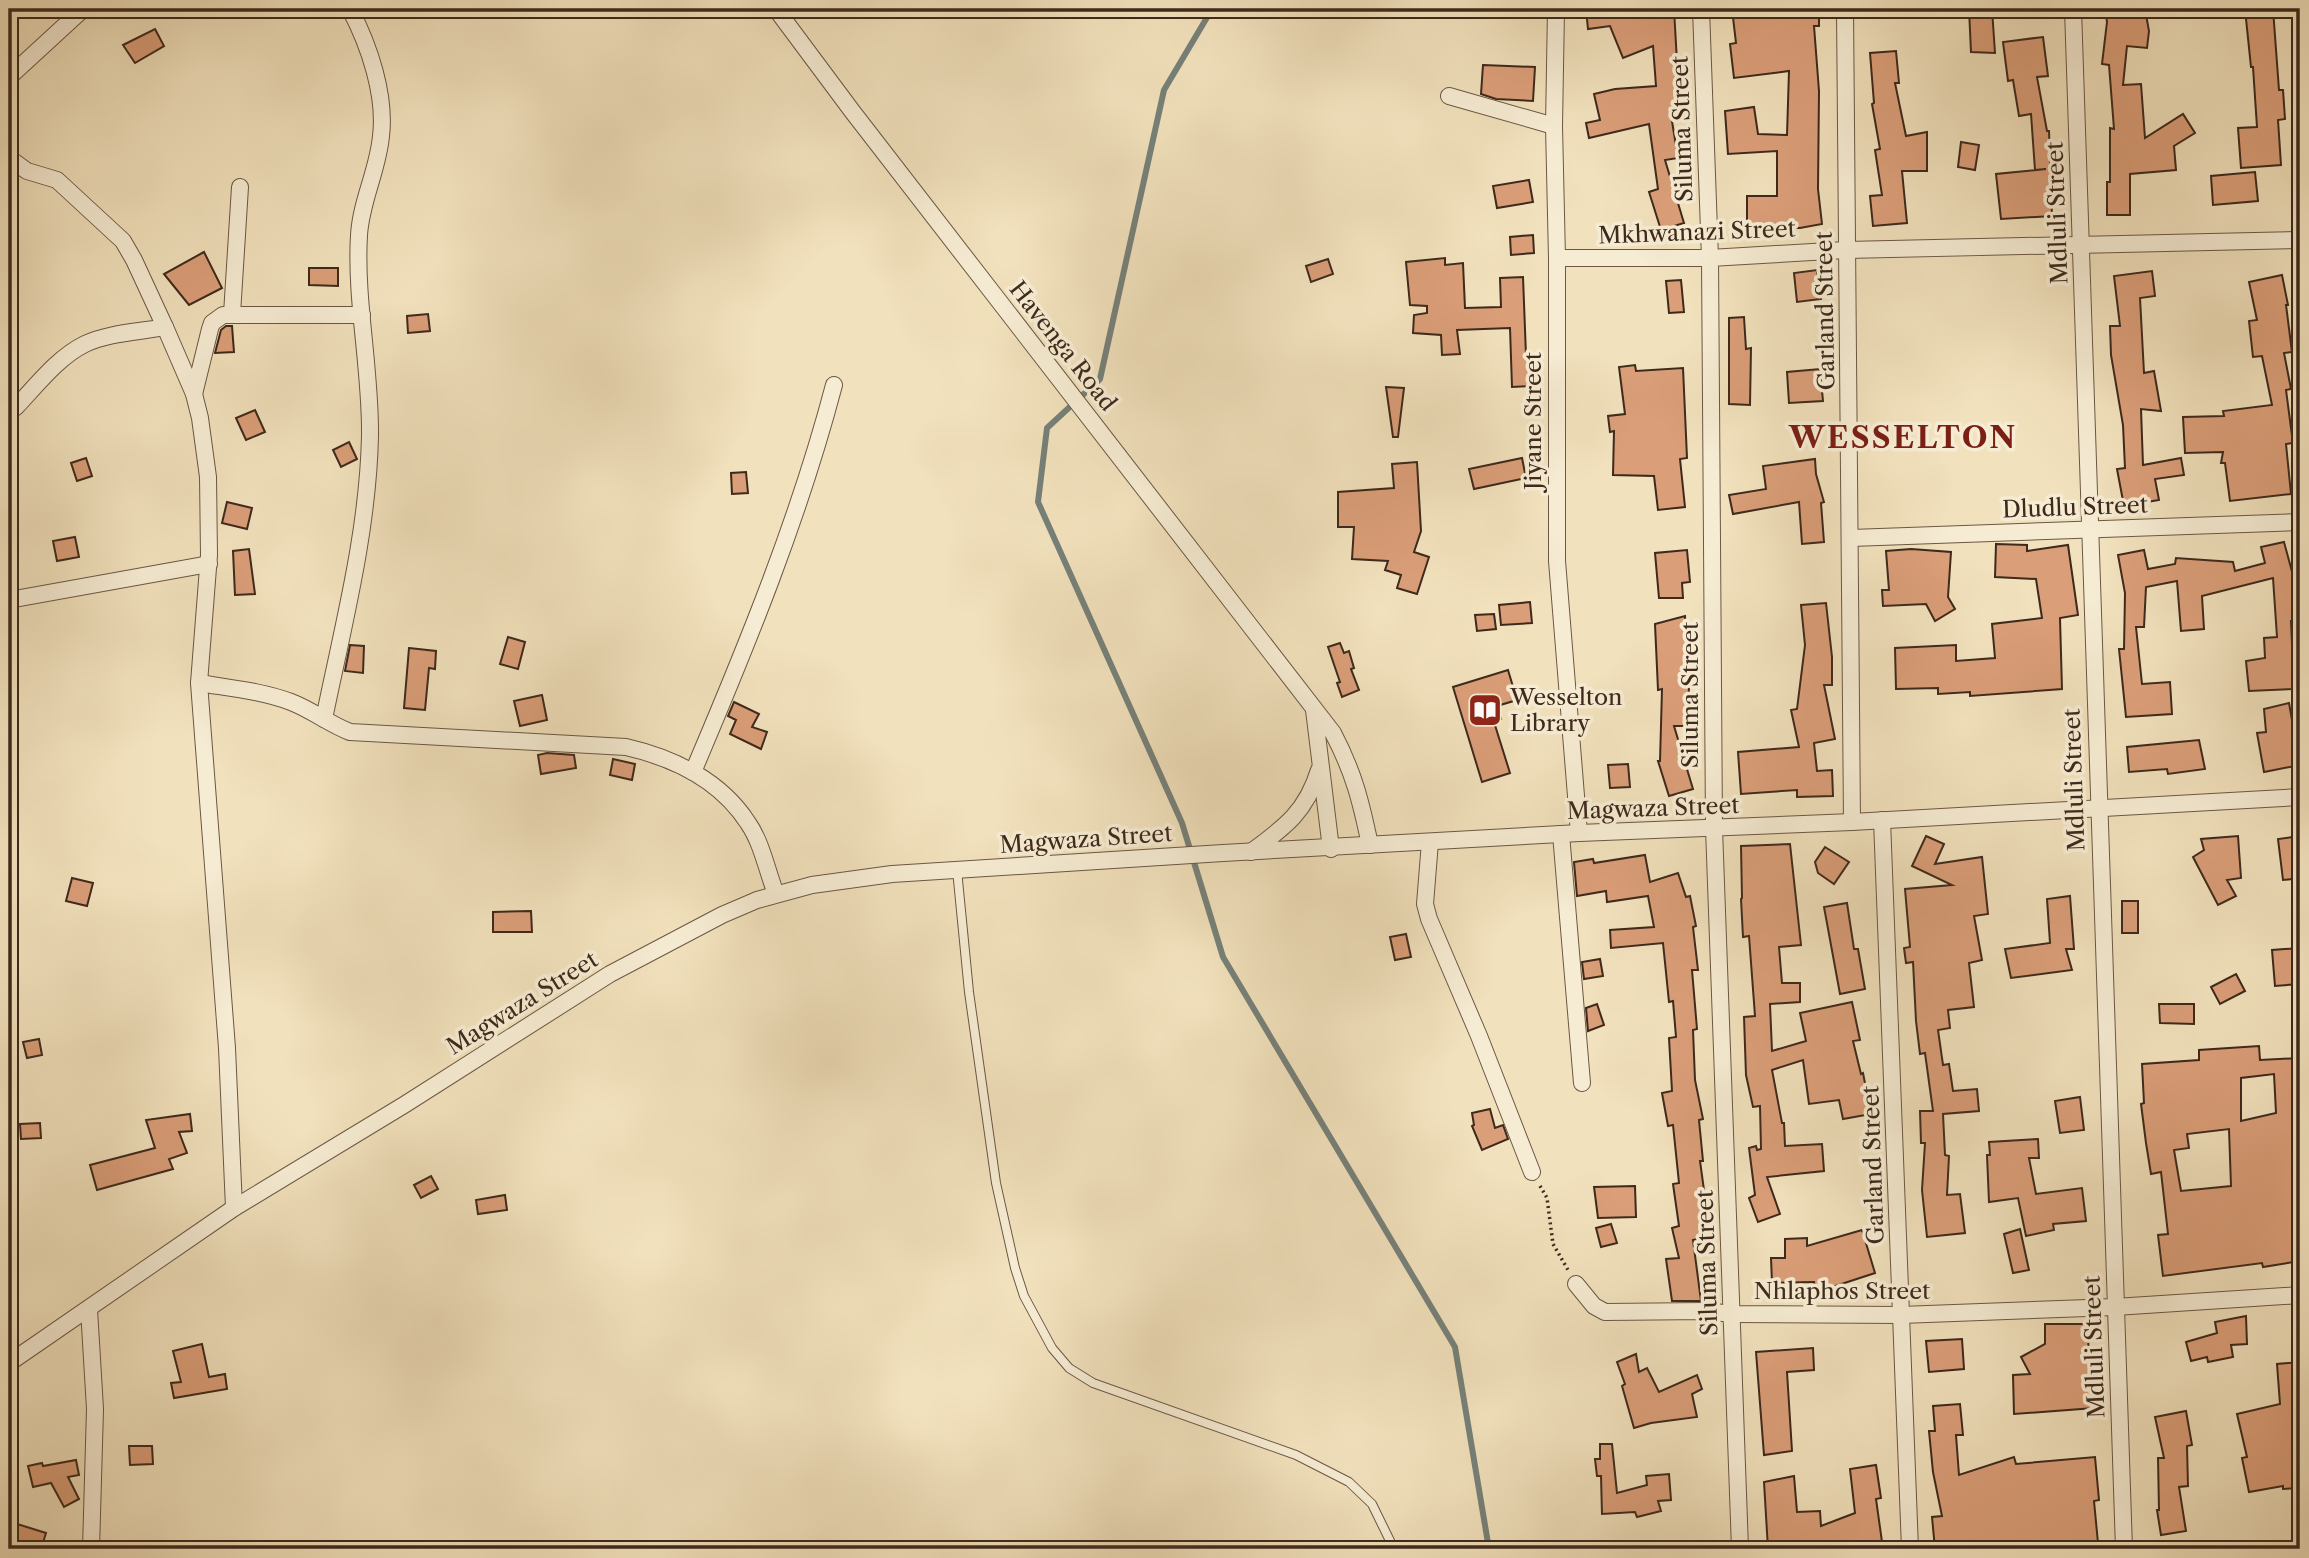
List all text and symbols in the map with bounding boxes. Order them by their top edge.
street label: Siluma Street [1665,55,1699,203]
street label: Mdluli Street [2041,141,2073,285]
street label: Mkhwanazi Street [1598,215,1796,249]
street label: Garland Street [1810,231,1840,391]
street label: Havenga Road [1004,275,1122,417]
street label: Jiyane Street [1519,352,1547,493]
district label: WESSELTON [1788,419,2017,456]
street label: Dludlu Street [2002,490,2148,524]
street label: Siluma Street [1676,622,1704,768]
place label: Wesselton Library [1509,683,1622,737]
library icon: Wesselton Library [1466,691,1504,729]
street label: Mdluli Street [2058,708,2090,852]
street label: Magwaza Street [1566,791,1740,825]
street label: Magwaza Street [999,819,1173,859]
street label: Magwaza Street [441,945,603,1061]
street label: Garland Street [1856,1085,1890,1245]
street label: Siluma Street [1690,1189,1724,1337]
street label: Mdluli Street [2078,1275,2110,1419]
street label: Nhlaphos Street [1754,1277,1930,1305]

